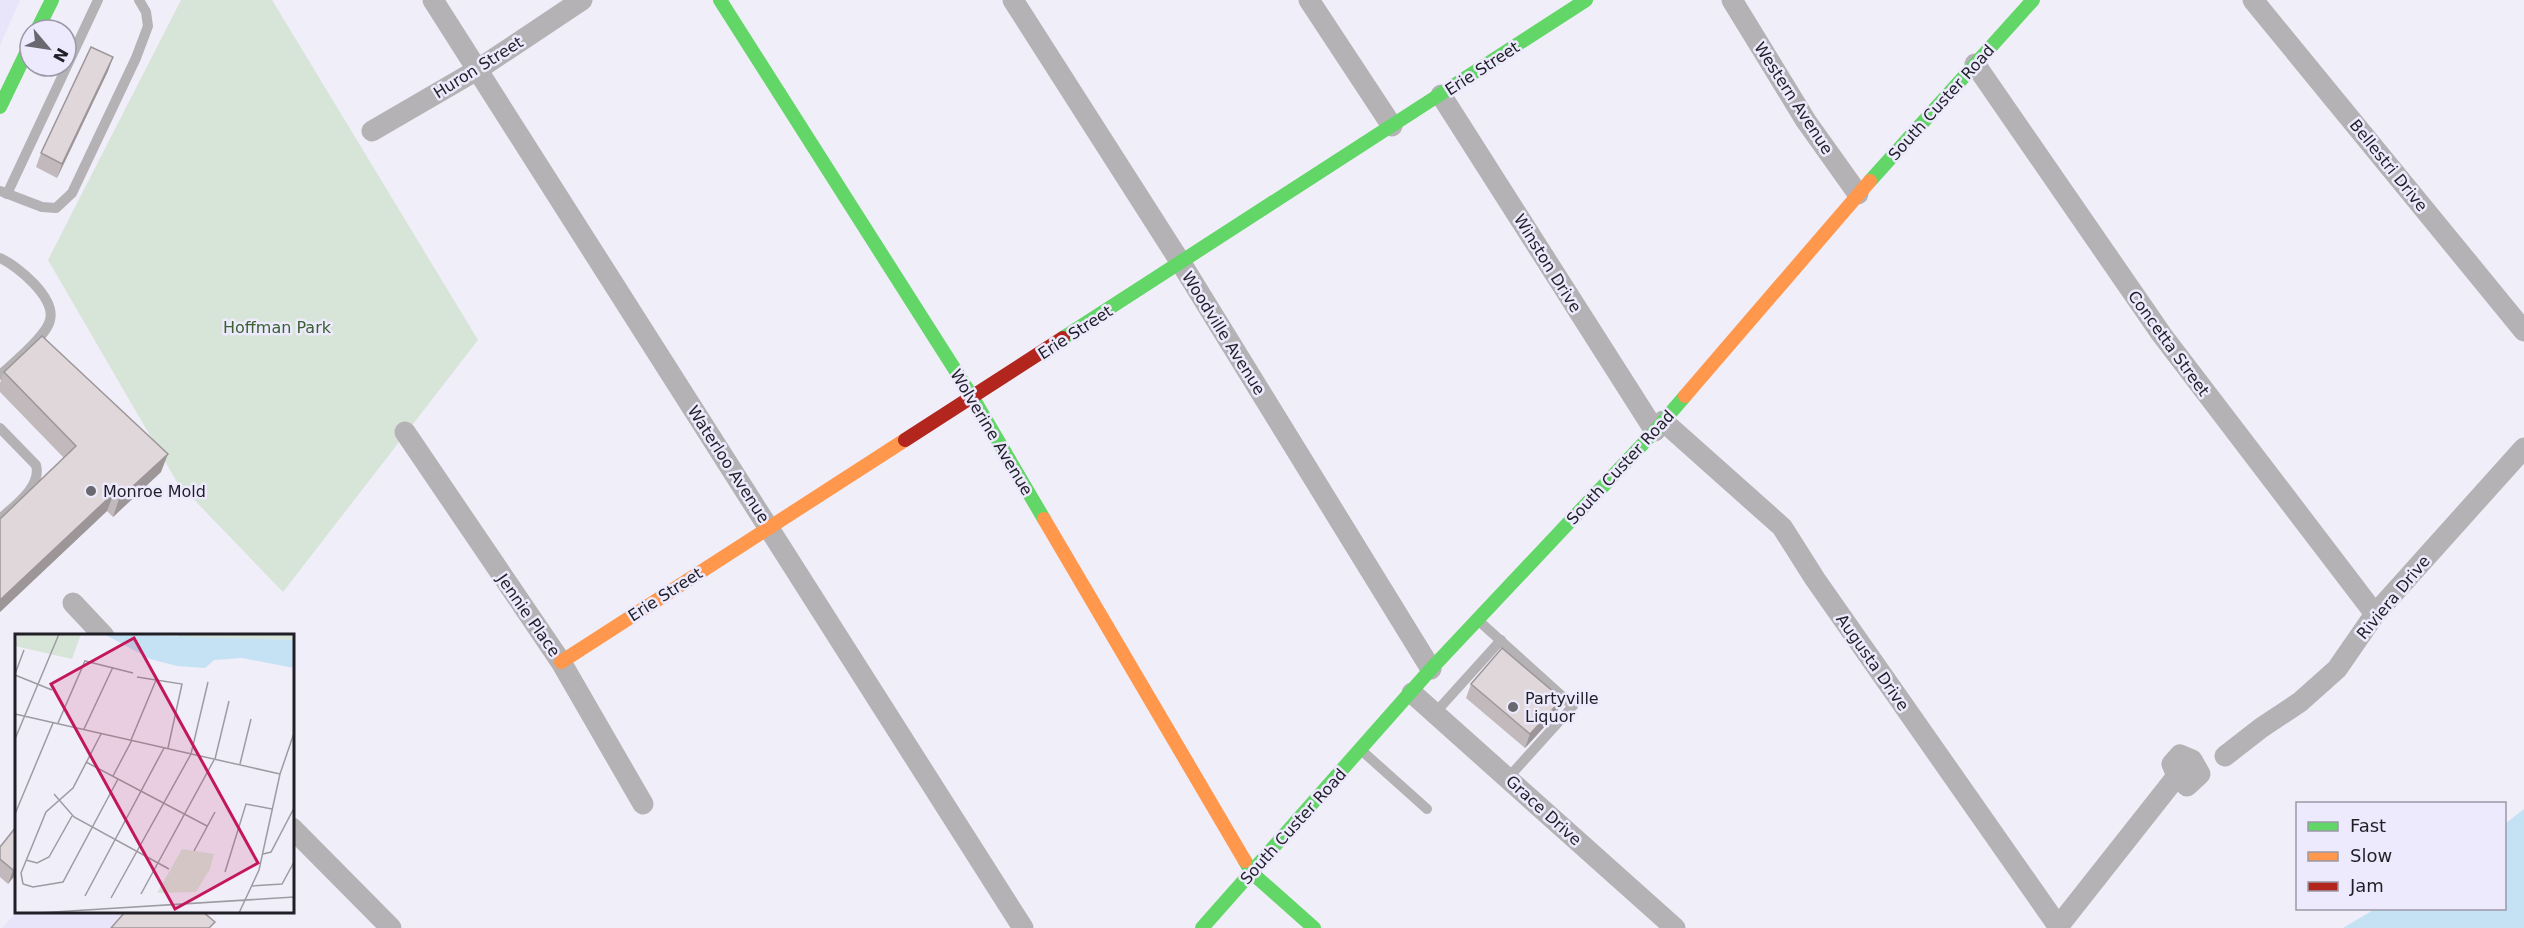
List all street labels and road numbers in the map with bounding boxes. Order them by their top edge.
street label: Huron Street [430,32,527,103]
street label: Erie Street [1442,37,1523,99]
street label: Western Avenue [1750,39,1837,158]
street label: South Custer Road [1884,41,1998,164]
street label: Bellestri Drive [2346,115,2432,215]
street label: Winston Drive [1510,211,1585,316]
street label: Woodville Avenue [1178,268,1269,398]
street label: Concetta Street [2124,287,2213,400]
street label: Erie Street [1035,301,1116,363]
street label: Wolverine Avenue [946,366,1037,499]
street label: Waterloo Avenue [684,402,774,526]
street label: South Custer Road [1563,406,1678,528]
street label: Riviera Drive [2353,552,2434,643]
street label: Erie Street [625,563,706,625]
street label: Jennie Place [492,569,564,660]
street label: Augusta Drive [1832,610,1913,714]
street label: South Custer Road [1236,765,1350,888]
street label: Grace Drive [1502,771,1585,849]

